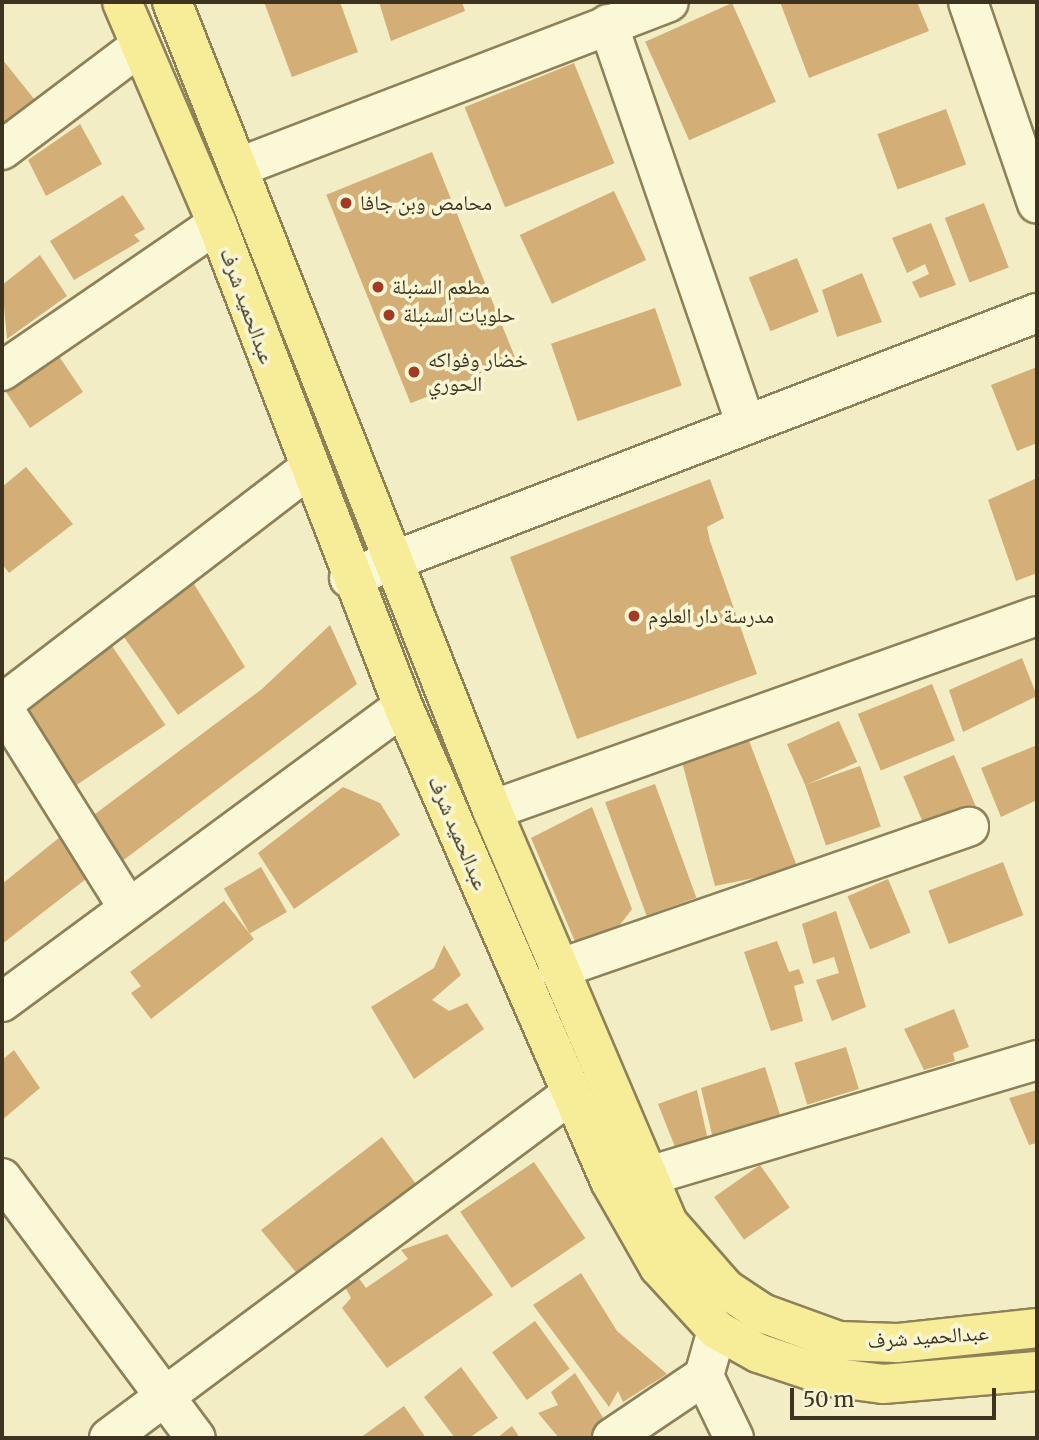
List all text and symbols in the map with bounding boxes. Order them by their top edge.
place label: محامص وبن جافا [360,190,492,216]
marker: محامص وبن جافا [338,195,354,211]
street label: عبدالحميد شرف [214,245,280,367]
place label: مطعم السنبلة [392,274,490,300]
marker: مطعم السنبلة [370,279,386,295]
place label: حلويات السنبلة [403,302,515,328]
marker: حلويات السنبلة [381,307,397,323]
place label: خضار وفواكه الحوري [428,347,528,397]
marker: خضار وفواكه الحوري [406,364,422,380]
place label: مدرسة دار العلوم [648,603,774,629]
marker: مدرسة دار العلوم [626,608,642,624]
street label: عبدالحميد شرف [423,772,493,894]
street label: عبدالحميد شرف [867,1320,989,1354]
scale bar [794,1374,1000,1418]
text: 50 m [803,1386,854,1413]

